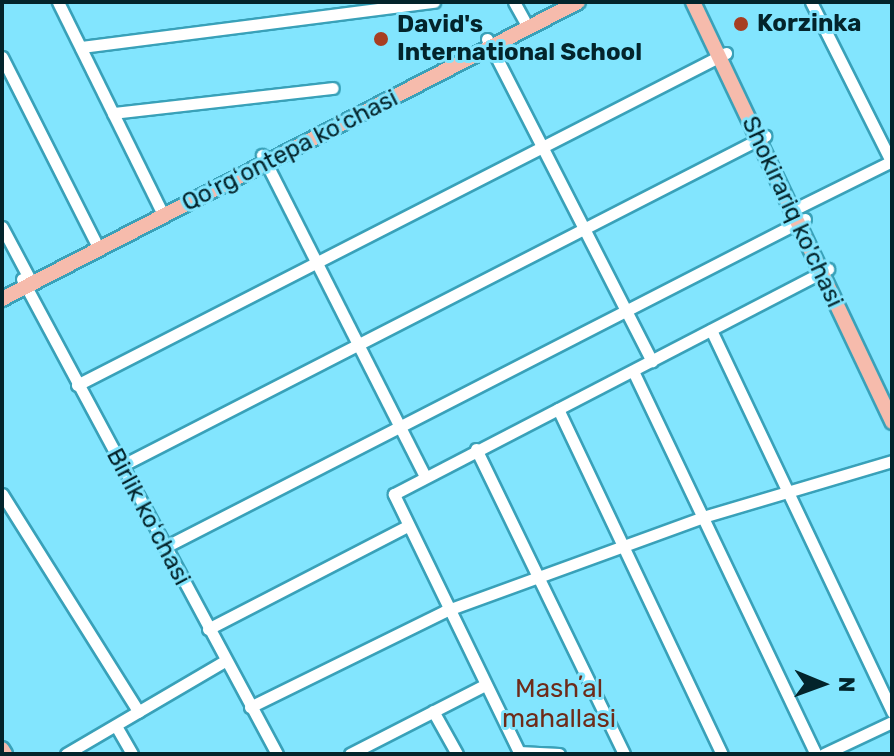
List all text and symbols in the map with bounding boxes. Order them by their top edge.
place label: Korzinka [757,10,861,38]
place label: David's International School [397,11,642,67]
marker: Korzinka [732,15,750,33]
marker: David's International School [372,30,390,48]
street label: Qoʻrgʻontepa koʻchasi [177,84,403,218]
street label: Shokirariq ko'chasi [735,112,849,312]
street label: Birlik koʻchasi [100,444,196,590]
north arrow [782,644,862,724]
district label: Mashʼal mahallasi [493,673,625,734]
text: N [833,676,860,693]

